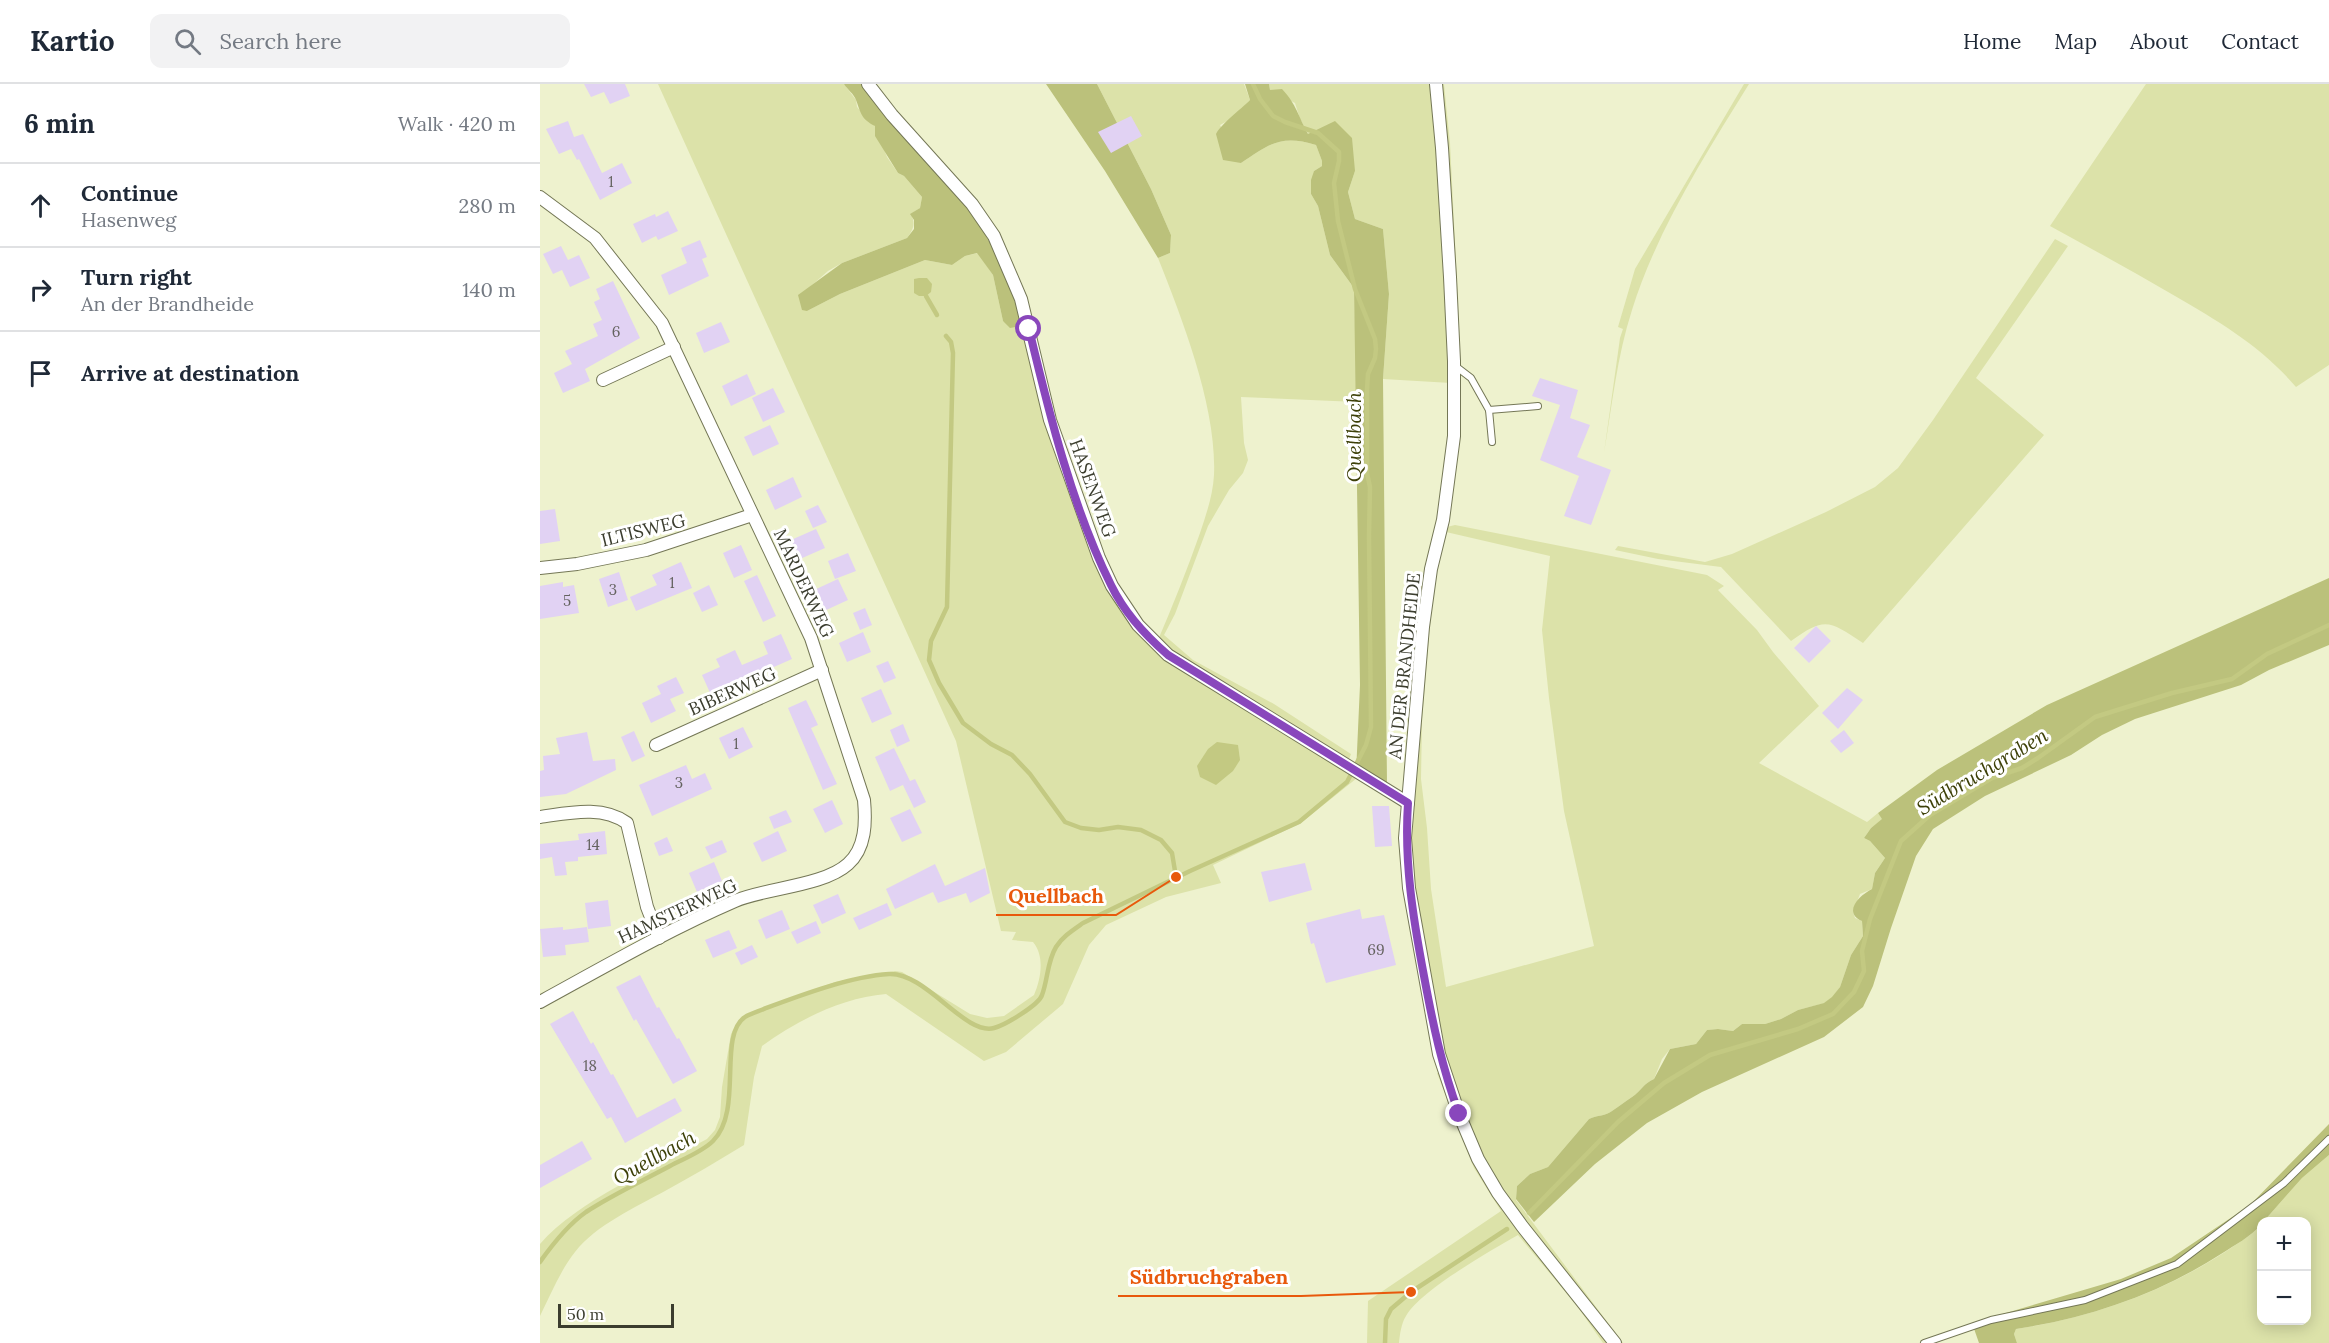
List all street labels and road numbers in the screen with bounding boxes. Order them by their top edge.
street label: HASENWEG [1065,436,1122,541]
street label: ILTISWEG [599,508,688,552]
street label: MARDERWEG [769,525,839,641]
street label: AN DER BRANDHEIDE [1383,572,1425,761]
street label: BIBERWEG [685,661,780,720]
street label: HAMSTERWEG [614,873,740,949]

